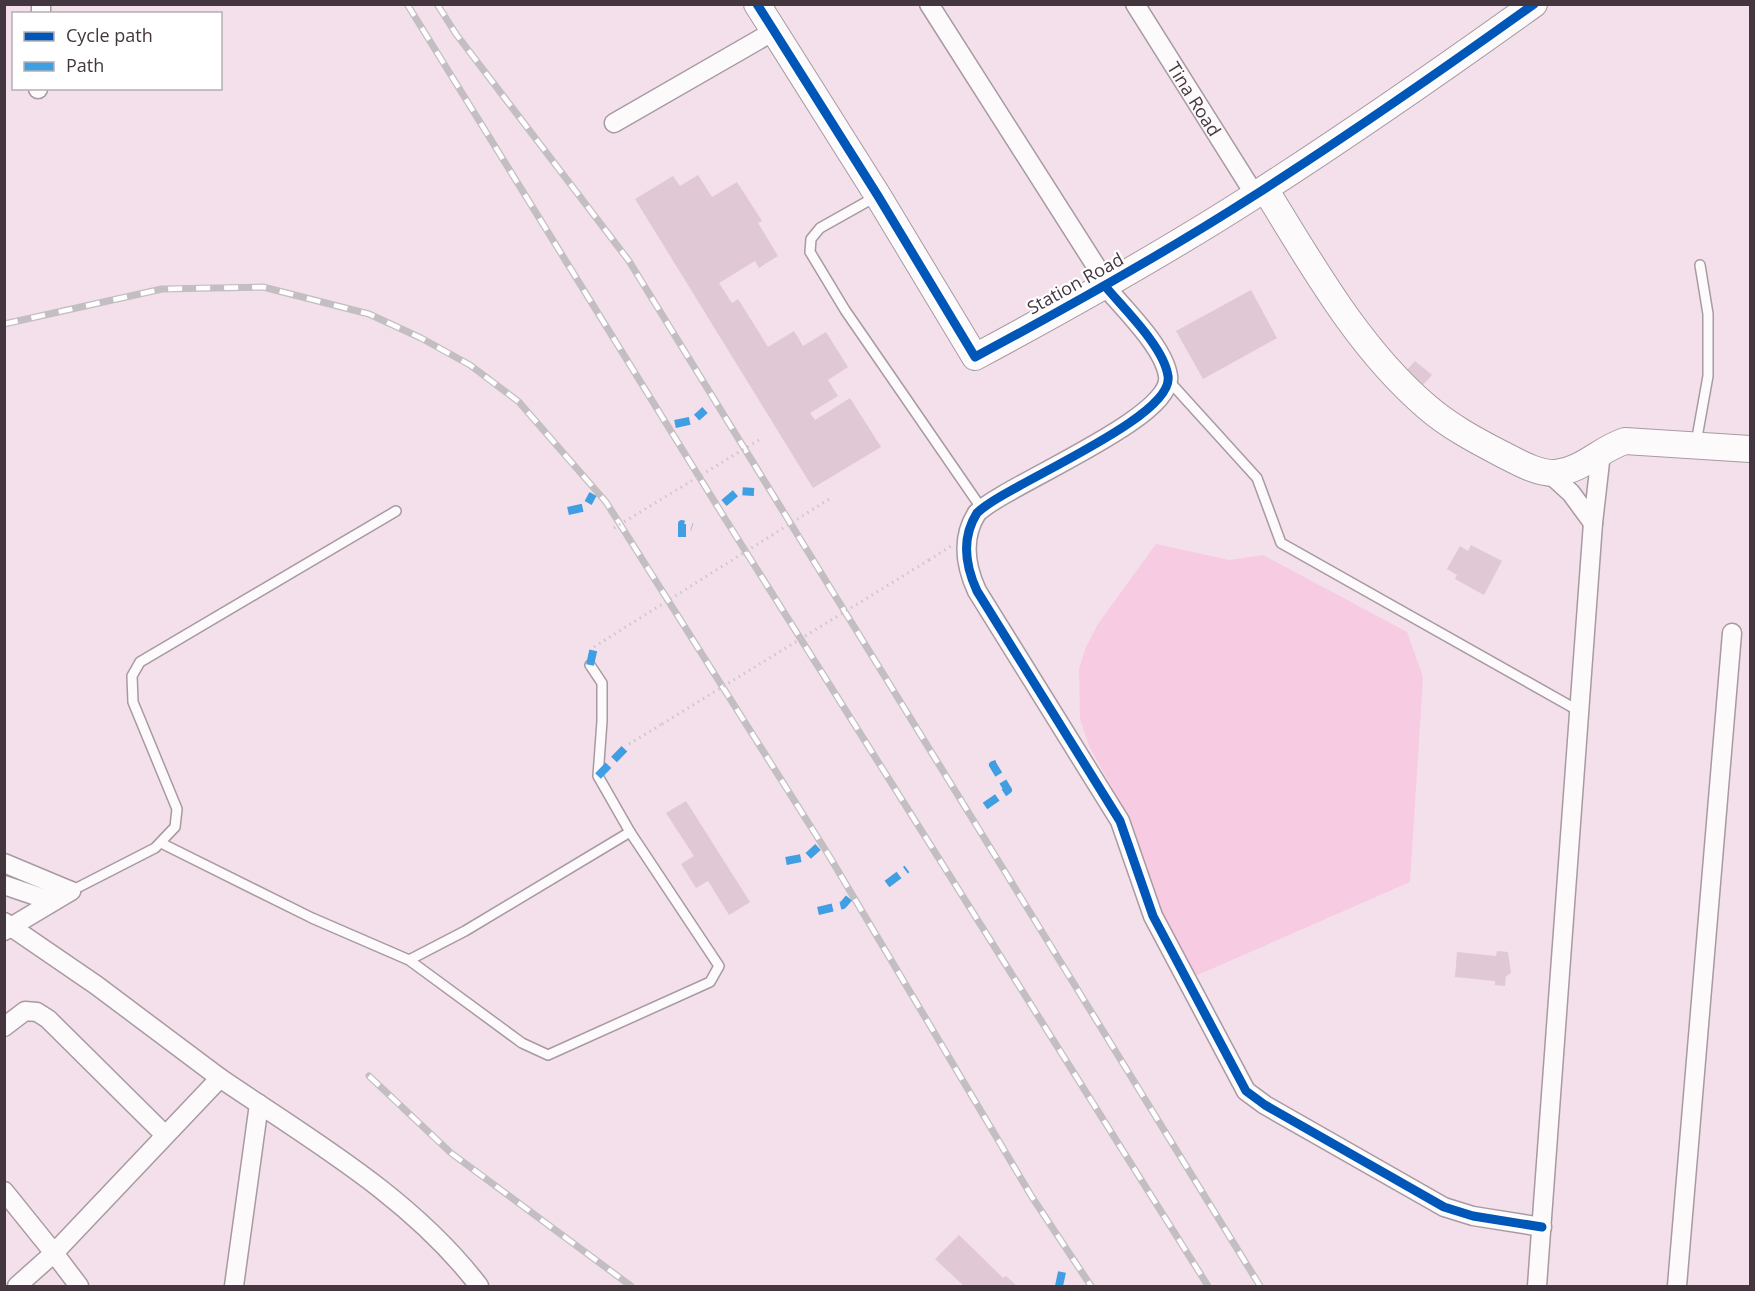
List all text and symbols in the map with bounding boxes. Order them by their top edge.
legend [12,12,222,90]
text: Cycle path [66,23,153,47]
text: Path [66,53,104,77]
street label: Tina Road [1162,57,1227,140]
street label: Station Road [1022,247,1128,319]

